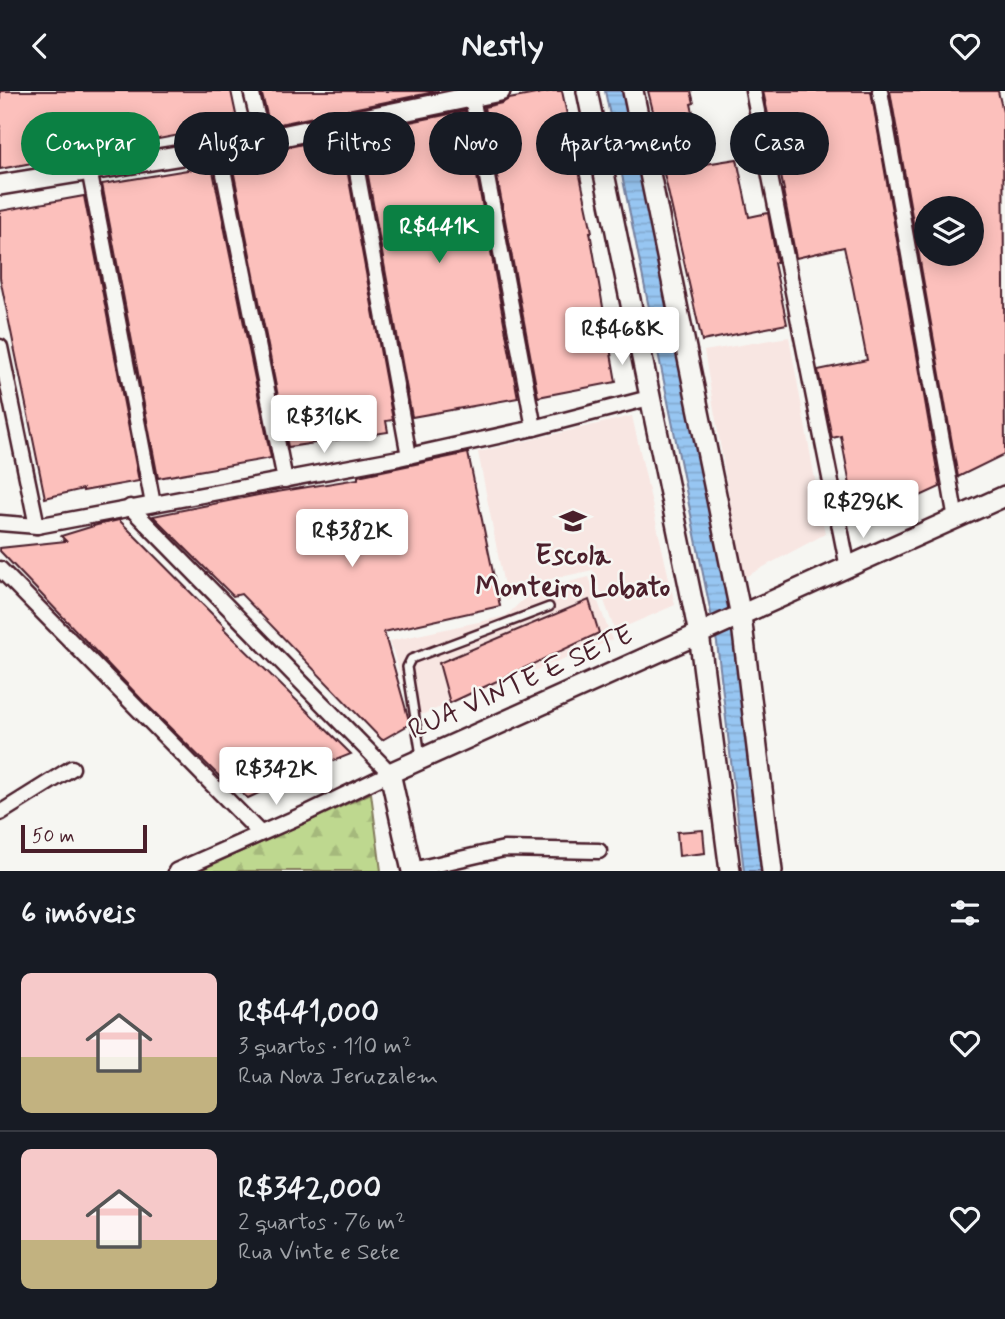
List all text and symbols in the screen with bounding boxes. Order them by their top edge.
text: Nestly [461,25,544,67]
icon: back [21,27,59,65]
icon: heart [946,27,984,65]
chip: Comprar [21,112,160,175]
chip: Alugar [174,112,289,175]
chip: Filtros [303,112,415,175]
chip: Novo [429,112,522,175]
chip: Apartamento [536,112,716,175]
chip: Casa [730,112,829,175]
map controls [914,196,984,266]
button: layers [914,196,984,266]
pin: R$441K [382,205,496,265]
text: R$441K [399,213,479,243]
pin: R$468K [565,307,679,367]
text: R$468K [581,315,663,345]
pin: R$316K [267,395,381,455]
text: R$316K [287,403,361,433]
pin: R$296K [806,481,920,540]
text: R$296K [824,488,902,518]
school or university icon: Escola Monteiro Lobato [558,506,588,536]
pin: R$382K [295,510,409,569]
text: R$382K [312,517,392,547]
place label: Escola Monteiro Lobato [476,538,671,607]
street label: RUA VINTE E SETE [403,617,639,749]
pin: R$342K [219,747,333,807]
text: R$342K [235,755,317,785]
scale bar [21,822,147,854]
text: 50 m [32,824,75,849]
text: 6 imóveis [21,894,136,933]
icon: filters [946,894,984,932]
text: R$441,000 [238,993,379,1032]
icon: home [77,1001,161,1085]
icon: heart [946,1024,984,1062]
text: 3 quartos · 110 m² [238,1032,412,1062]
text: Rua Nova Jeruzalem [238,1062,438,1092]
text: R$342,000 [238,1169,381,1208]
icon: home [77,1177,161,1261]
icon: heart [946,1200,984,1238]
text: 2 quartos · 76 m² [238,1208,406,1238]
text: Rua Vinte e Sete [238,1238,400,1268]

